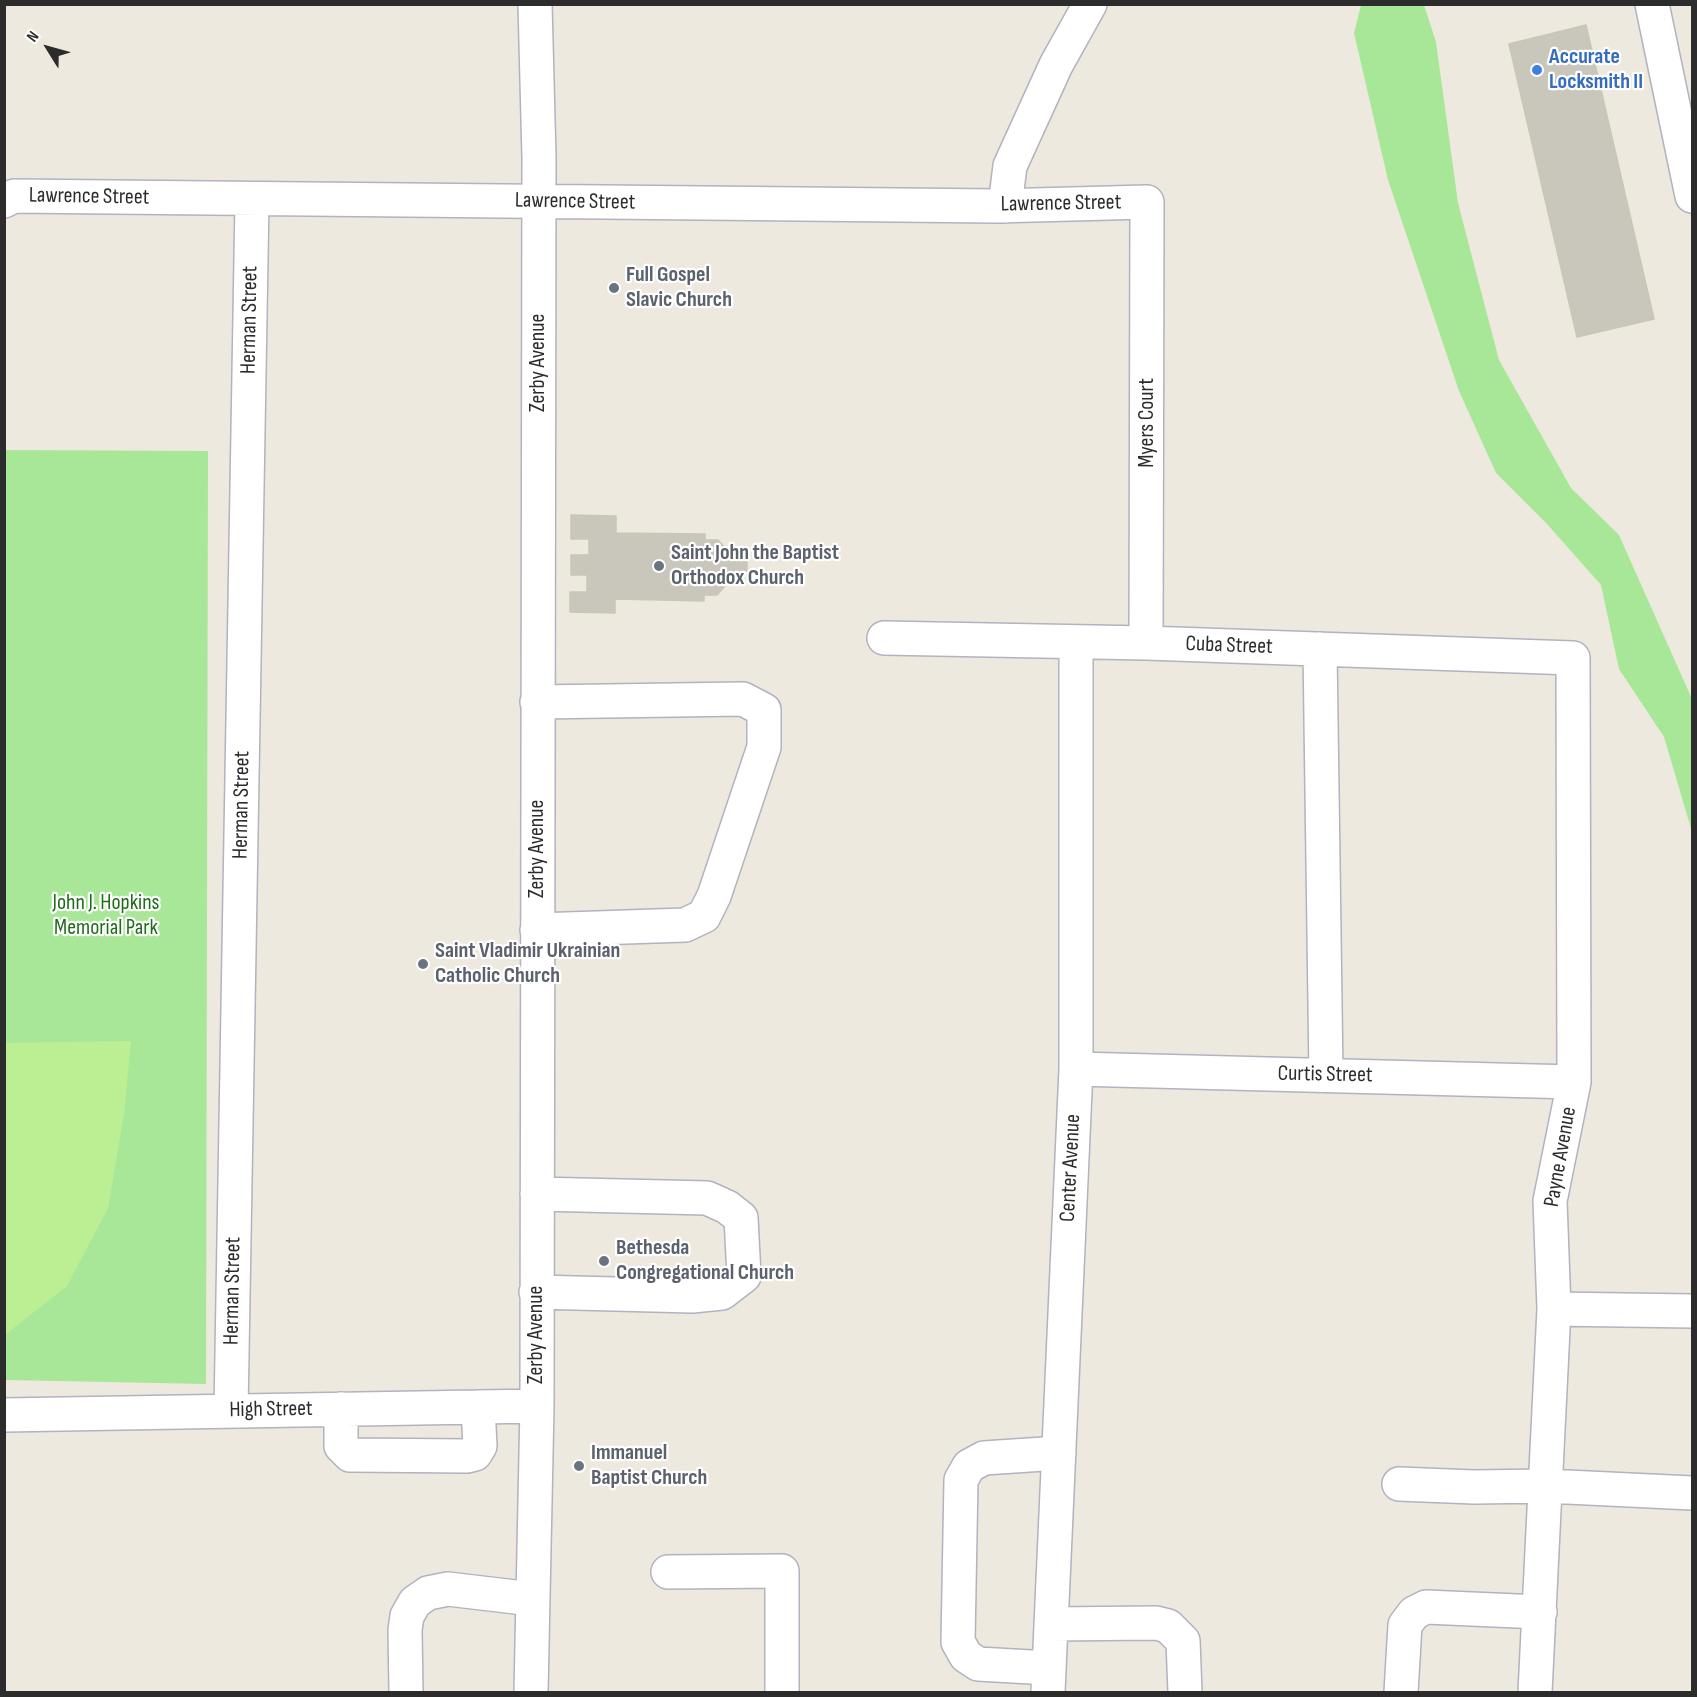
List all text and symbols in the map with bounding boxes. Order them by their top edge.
north arrow [18,18,78,78]
text: N [23,28,43,46]
place label: Accurate Locksmith II [1549,44,1643,96]
marker: Accurate Locksmith II [1530,63,1544,77]
street label: Lawrence Street [29,183,149,211]
street label: Lawrence Street [515,188,635,216]
street label: Lawrence Street [1001,190,1121,218]
place label: Full Gospel Slavic Church [626,262,732,314]
street label: Herman Street [236,266,264,374]
marker: Full Gospel Slavic Church [607,281,621,295]
street label: Zerby Avenue [525,314,551,412]
street label: Myers Court [1134,378,1160,468]
place label: Saint John the Baptist Orthodox Church [671,540,839,592]
marker: Saint John the Baptist Orthodox Church [652,559,666,573]
street label: Cuba Street [1185,631,1273,661]
street label: Herman Street [228,751,256,859]
street label: Zerby Avenue [524,800,550,898]
park label: John J. Hopkins Memorial Park [52,890,160,942]
place label: Saint Vladimir Ukrainian Catholic Church [435,938,620,990]
marker: Saint Vladimir Ukrainian Catholic Church [416,957,430,971]
street label: Curtis Street [1277,1061,1373,1089]
street label: Payne Avenue [1539,1105,1583,1209]
street label: Center Avenue [1055,1113,1087,1223]
place label: Bethesda Congregational Church [616,1235,794,1286]
street label: Herman Street [219,1237,247,1345]
marker: Bethesda Congregational Church [597,1254,611,1268]
street label: Zerby Avenue [523,1286,549,1384]
street label: High Street [229,1396,313,1424]
place label: Immanuel Baptist Church [591,1440,707,1492]
marker: Immanuel Baptist Church [572,1459,586,1473]

